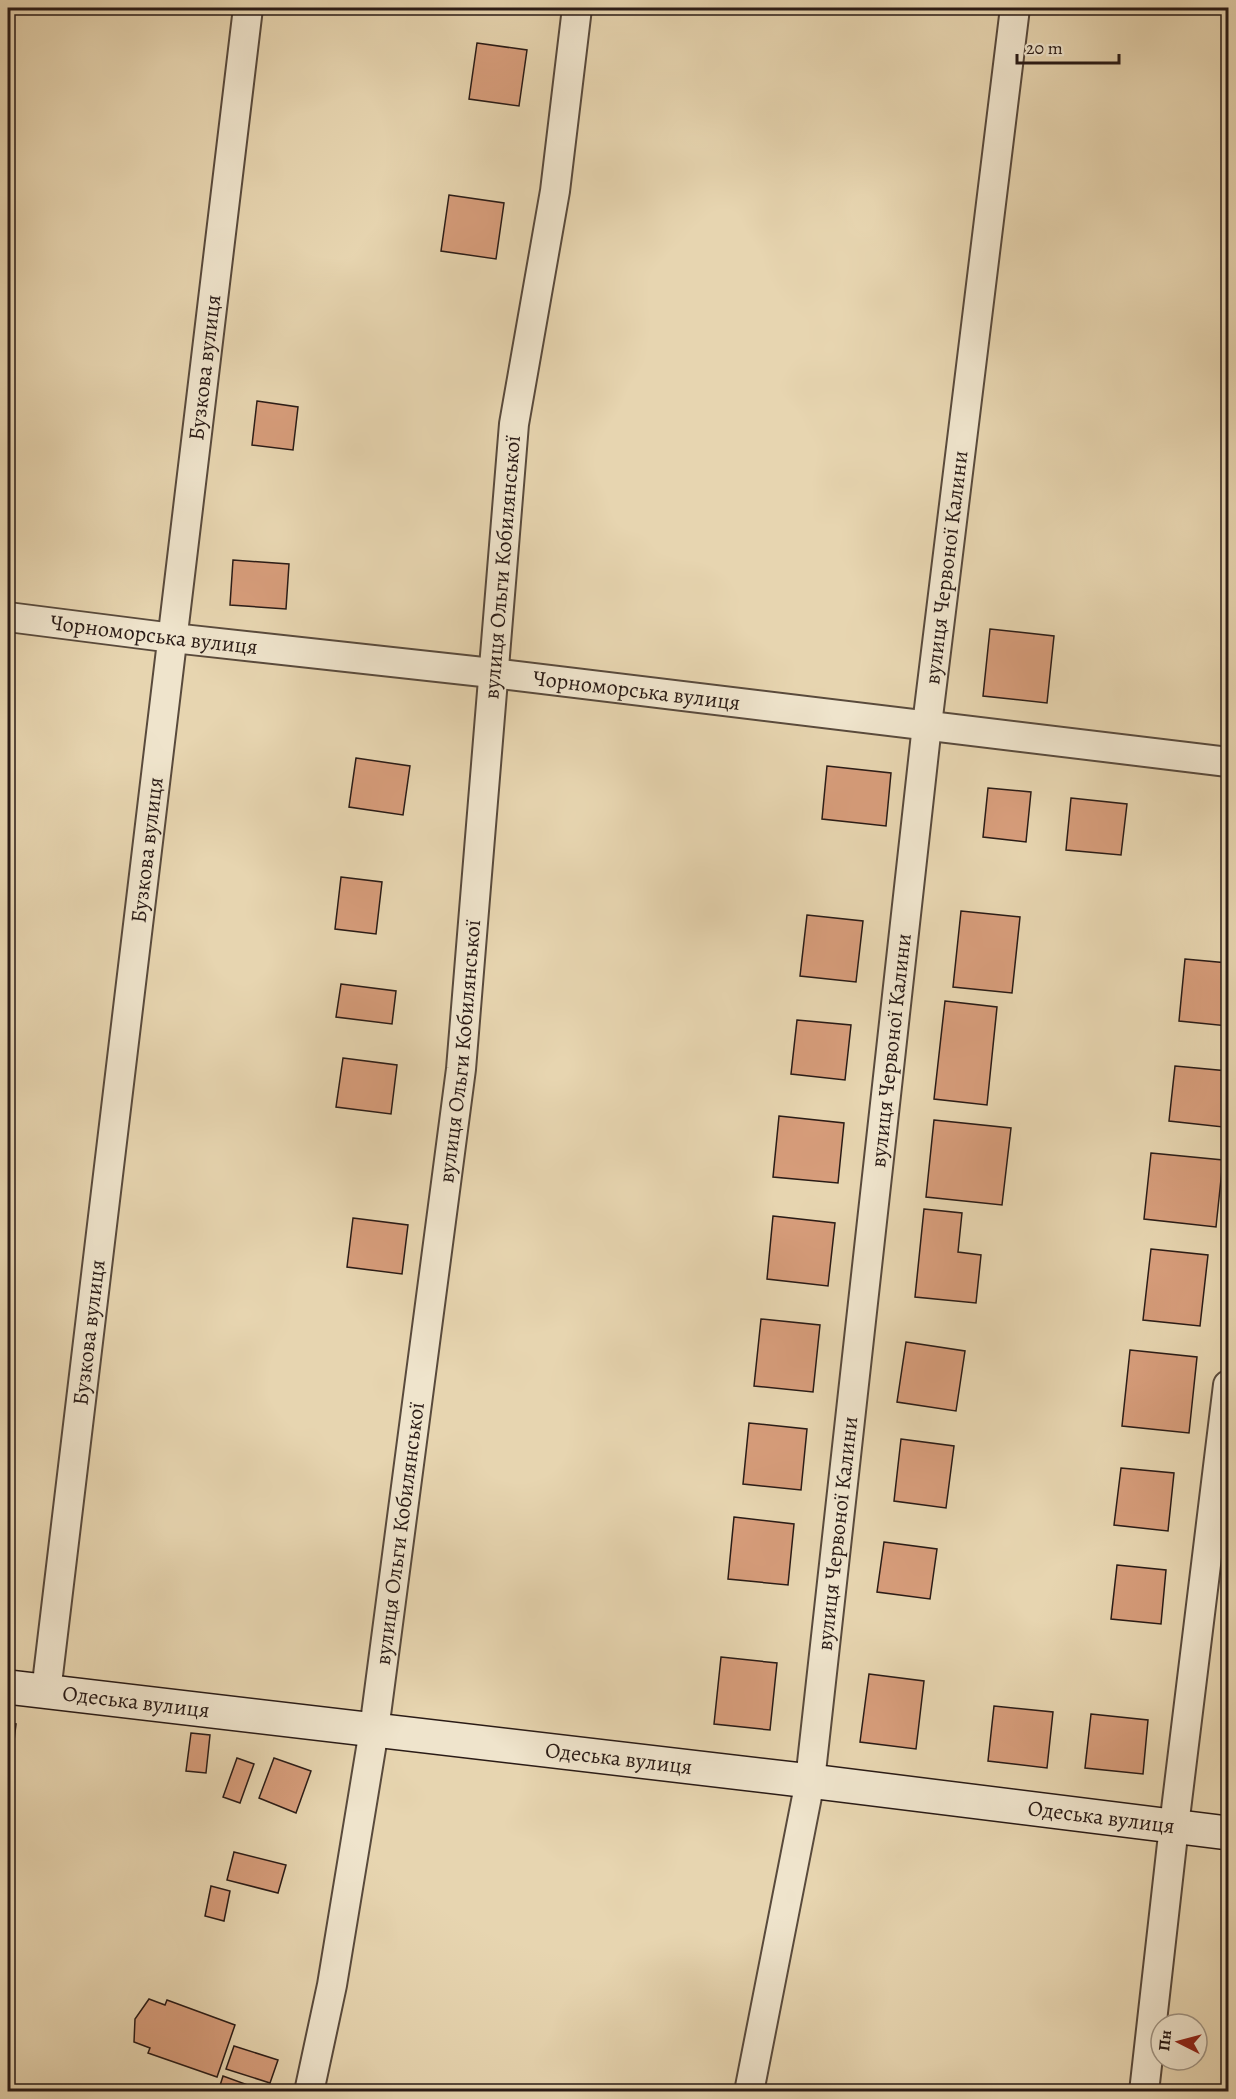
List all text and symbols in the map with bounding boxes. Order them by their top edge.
scale bar [1017,27,1119,65]
text: 20 m [1026,36,1063,60]
street label: Бузкова вулиця [181,293,229,442]
street label: вулиця Ольги Кобилянської [476,434,528,700]
street label: вулиця Червоної Калини [917,449,976,686]
street label: Чорноморська вулиця [48,608,259,662]
street label: Чорноморська вулиця [531,663,742,718]
street label: Бузкова вулиця [123,775,171,925]
street label: вулиця Ольги Кобилянської [431,919,488,1185]
street label: вулиця Червоної Калини [863,932,919,1169]
street label: Бузкова вулиця [65,1258,113,1407]
street label: вулиця Ольги Кобилянської [368,1400,432,1667]
street label: вулиця Червоної Калини [810,1415,865,1652]
street label: Одеська вулиця [61,1679,211,1726]
street label: Одеська вулиця [544,1735,694,1782]
street label: Одеська вулиця [1026,1793,1176,1841]
north arrow [1149,2012,1209,2072]
text: Пн [1153,2029,1177,2052]

